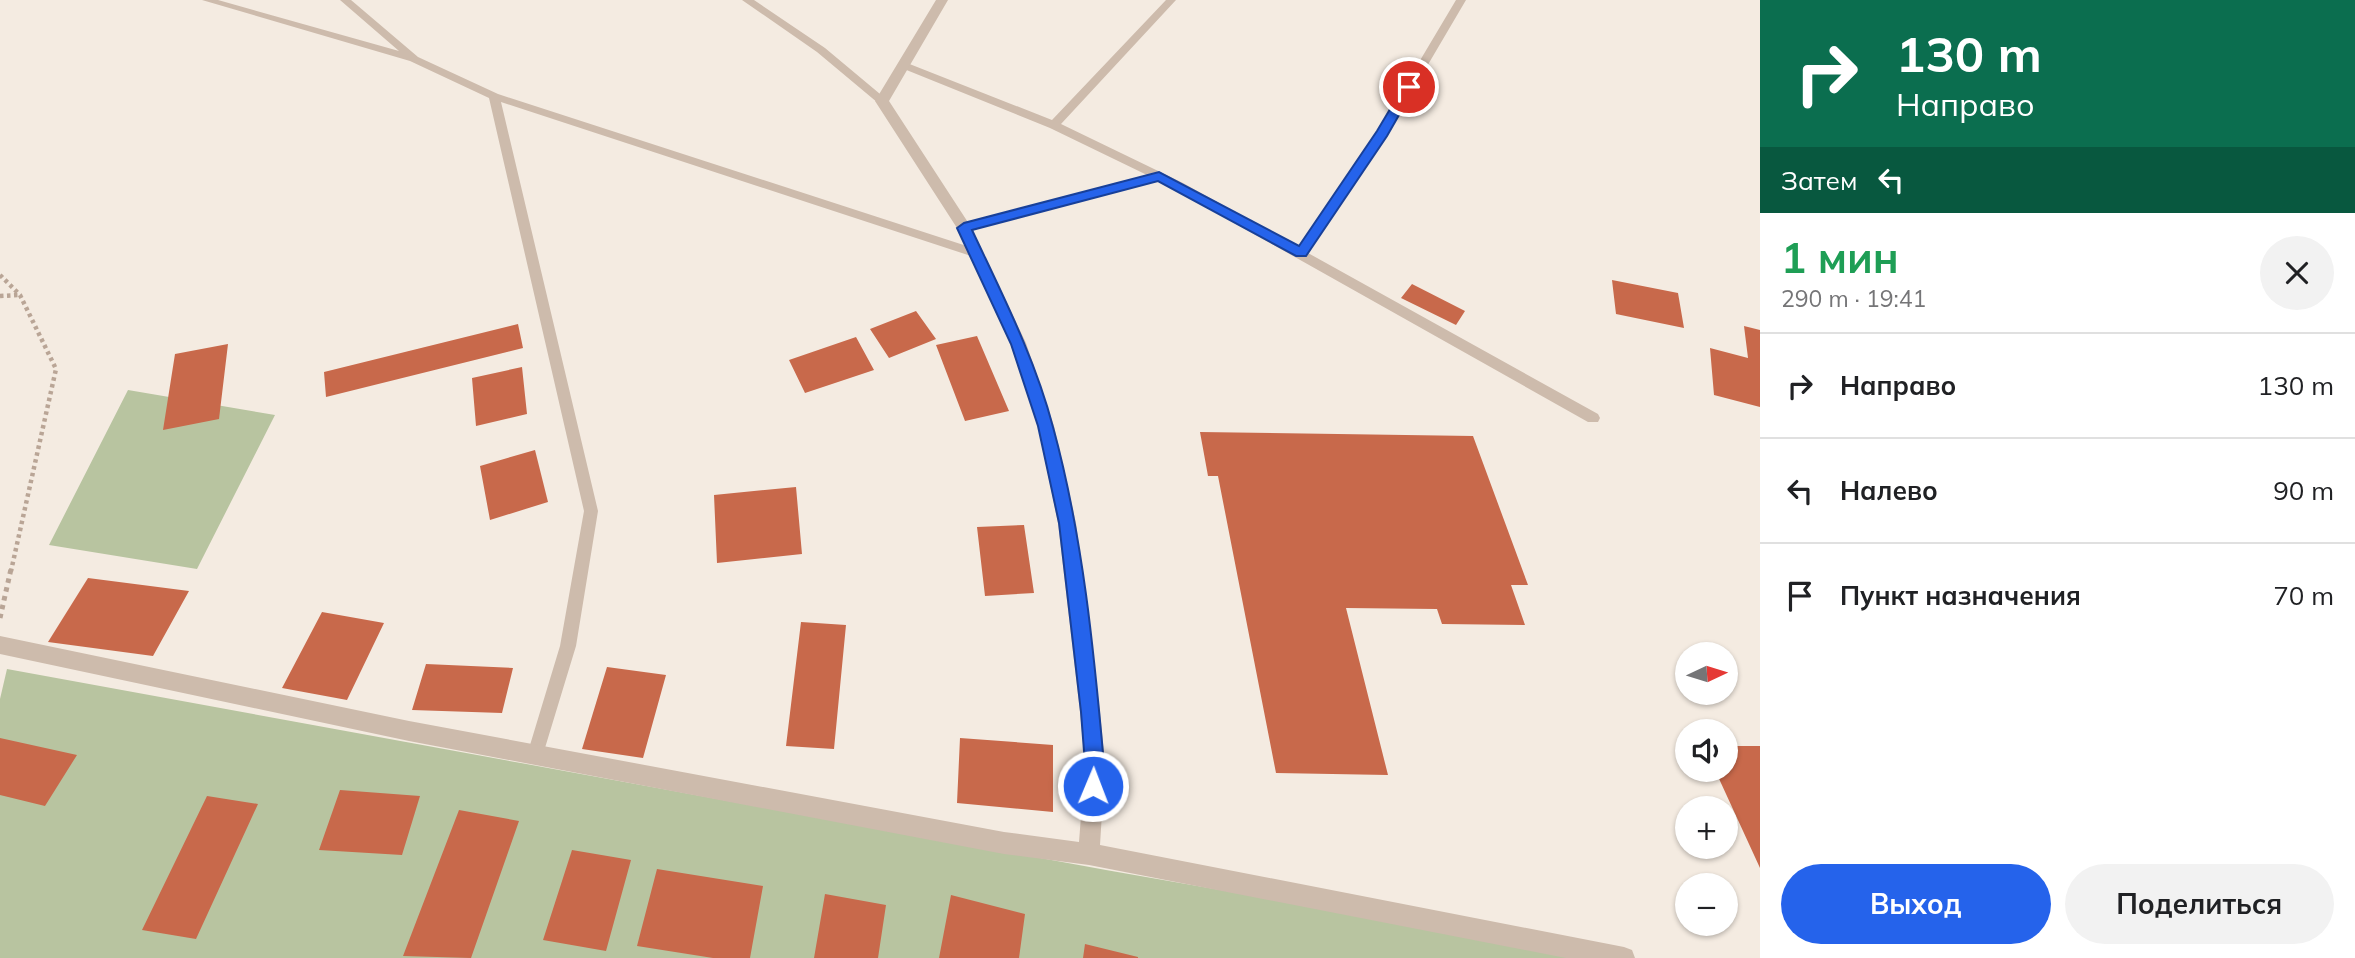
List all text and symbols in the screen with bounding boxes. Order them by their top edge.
text: 130 m [1896,23,2042,84]
icon: right [1781,28,1872,119]
pin [1379,57,1439,117]
icon: arrive [1390,68,1428,106]
text: Направо [1896,84,2035,124]
icon: left [1872,161,1910,199]
text: Затем [1781,164,1858,197]
text: 1 мин [1781,231,1899,284]
button: close [2260,236,2334,310]
text: 290 m · 19:41 [1781,284,1926,313]
icon: right [1781,367,1819,405]
text: Направо [1840,369,1956,402]
text: 130 m [2258,369,2334,402]
icon: left [1781,472,1819,510]
text: Налево [1840,474,1938,507]
text: 90 m [2273,474,2334,507]
icon: arrive [1781,577,1819,615]
text: Пункт назначения [1840,579,2081,612]
text: 70 m [2273,579,2334,612]
north arrow [1675,642,1738,705]
map controls [1675,642,1738,936]
button: sound [1675,719,1738,782]
position arrow [1056,749,1130,823]
button: + [1675,796,1738,859]
button: Выход [1781,864,2051,944]
button: Поделиться [2065,864,2334,944]
button: − [1675,873,1738,936]

